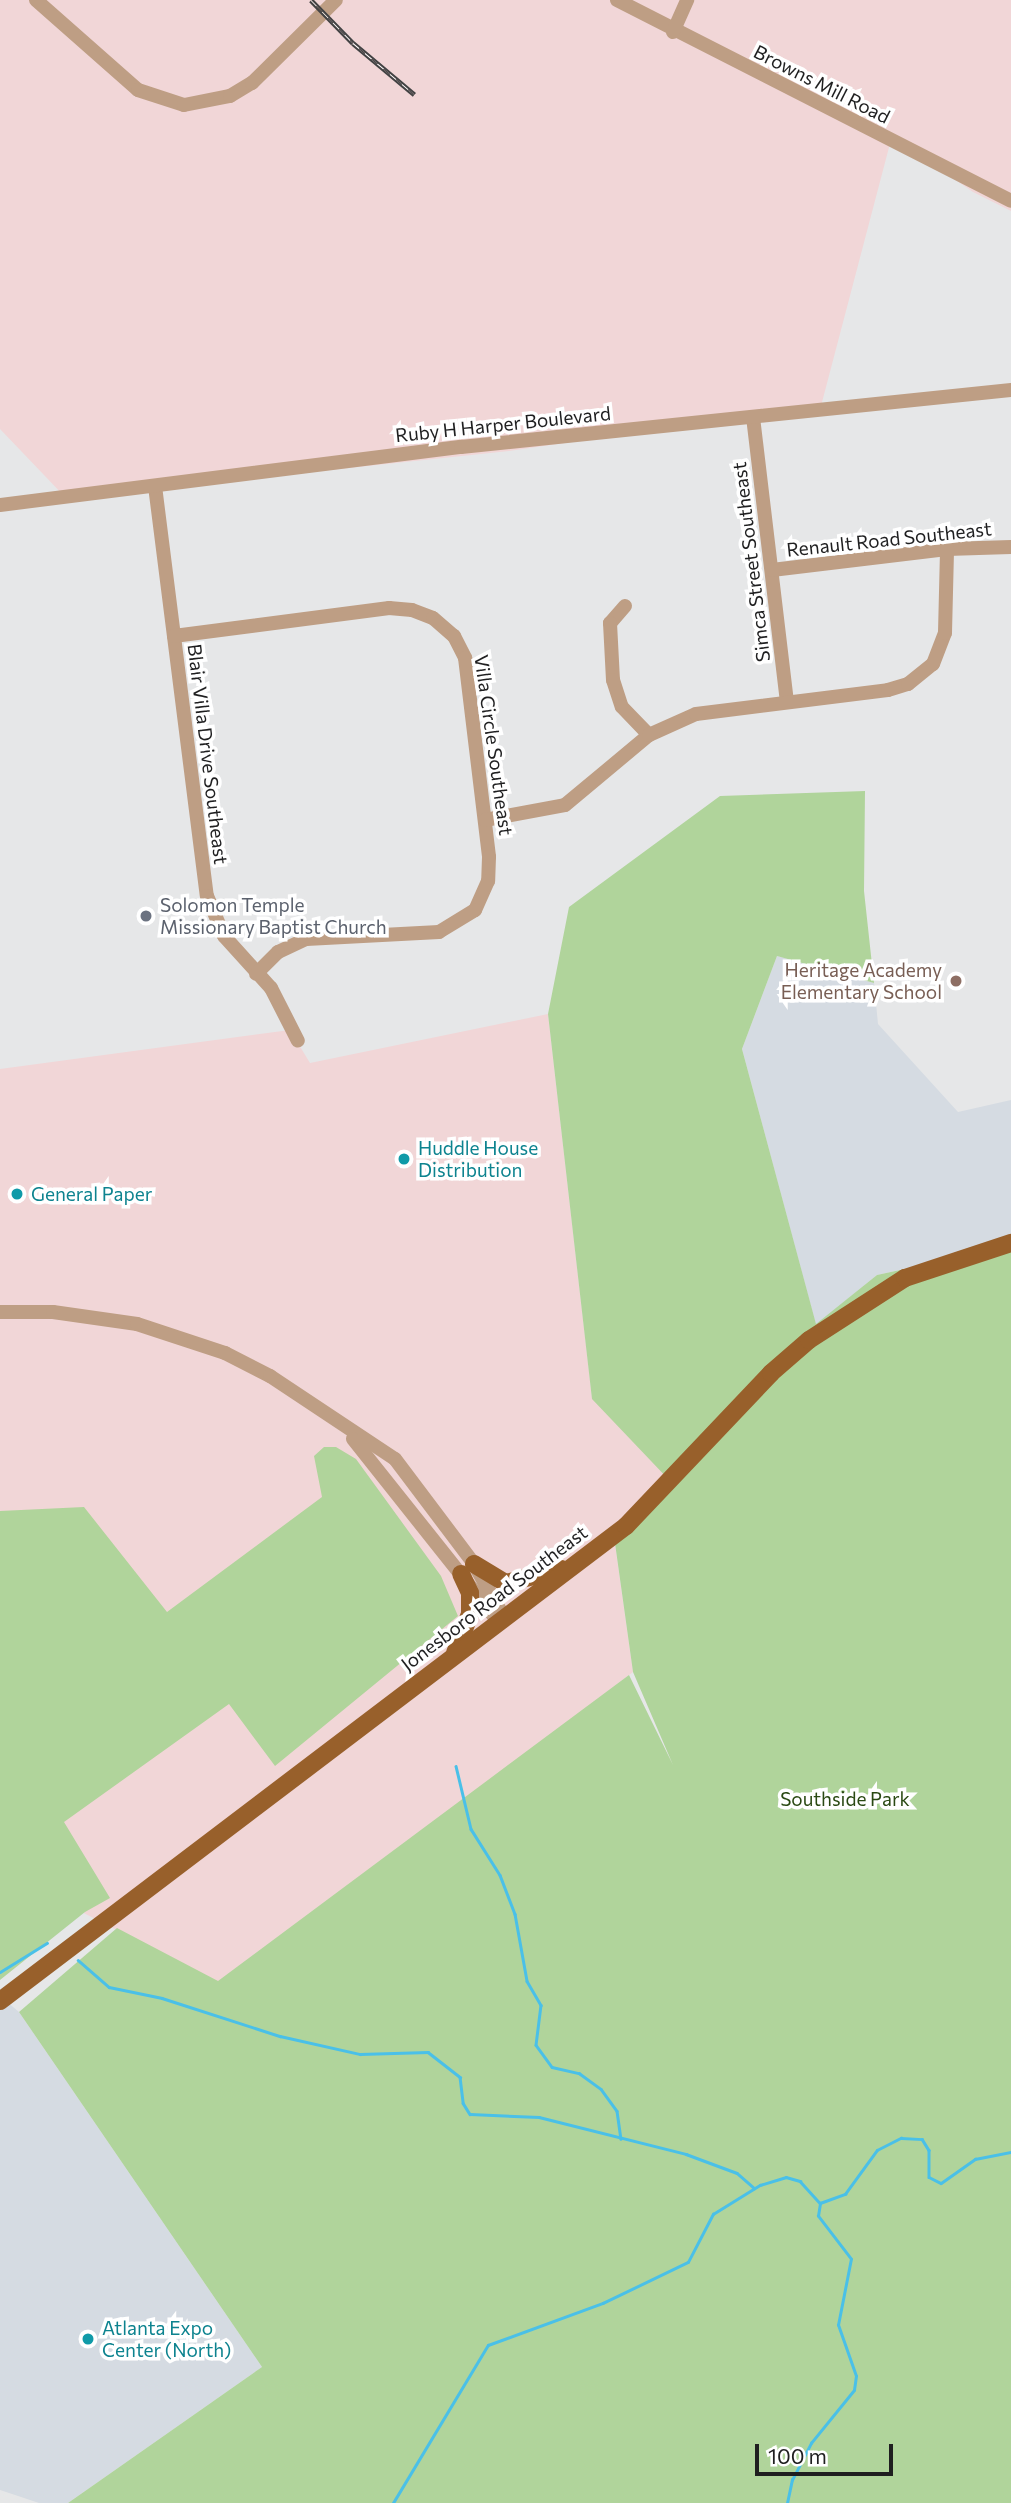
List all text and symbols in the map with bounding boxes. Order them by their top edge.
street label: Browns Mill Road [750,40,894,128]
street label: Ruby H Harper Boulevard [394,401,612,447]
street label: Simca Street Southeast [727,461,775,663]
street label: Renault Road Southeast [785,517,993,561]
street label: Blair Villa Drive Southeast [183,642,233,866]
street label: Villa Circle Southeast [470,653,518,837]
place label: Solomon Temple Missionary Baptist Church [160,894,387,938]
marker: Solomon Temple Missionary Baptist Church [138,908,154,924]
place label: Heritage Academy Elementary School [781,959,942,1003]
marker: Heritage Academy Elementary School [948,973,964,989]
place label: Huddle House Distribution [418,1137,538,1181]
marker: Huddle House Distribution [396,1151,412,1167]
place label: General Paper [31,1183,152,1205]
marker: General Paper [9,1186,25,1202]
street label: Jonesboro Road Southeast [396,1520,592,1676]
park label: Southside Park [780,1788,910,1810]
place label: Atlanta Expo Center (North) [102,2317,231,2361]
marker: Atlanta Expo Center (North) [80,2331,96,2347]
scale bar [759,2430,897,2474]
text: 100 m [768,2443,827,2468]

